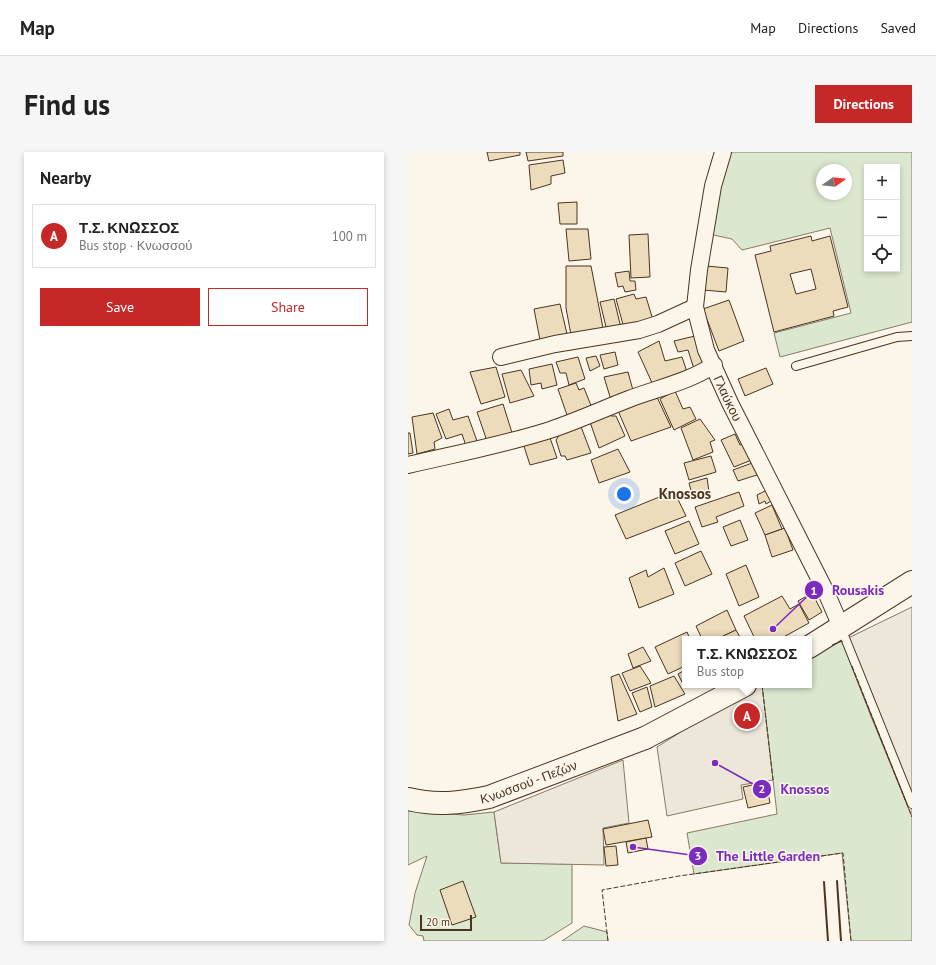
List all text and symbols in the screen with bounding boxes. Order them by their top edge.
text: Map [20,16,55,40]
text: Map [750,19,776,37]
text: Directions [798,19,858,37]
text: Saved [880,19,916,37]
button: Directions [815,85,912,123]
text: Find us [24,86,110,123]
north arrow [816,164,852,200]
map controls [864,164,900,272]
button: + [864,164,900,200]
text: Nearby [40,167,91,189]
button: − [864,200,900,236]
text: Τ.Σ. ΚΝΩΣΣΟΣ [79,218,179,237]
text: A [50,228,58,245]
text: 100 m [332,228,367,245]
button: locate [864,236,900,272]
text: Bus stop · Κνωσσού [79,237,192,254]
button: Save [40,288,200,326]
button: Share [208,288,368,326]
street label: Γλαύκου [710,373,746,424]
your location [614,484,634,504]
district label: Knossos [659,484,711,503]
callout: Rousakis [804,577,892,603]
text: Rousakis [832,581,884,599]
text: 1 [811,583,817,598]
popup [682,636,812,688]
text: Τ.Σ. ΚΝΩΣΣΟΣ [697,644,797,663]
text: Bus stop [697,663,744,680]
pin: A [734,701,760,731]
street label: Κνωσσού - Πεζών [479,757,579,808]
callout: Knossos [752,776,837,802]
text: Knossos [781,780,829,798]
text: 2 [759,781,765,796]
callout: The Little Garden [688,843,829,869]
text: The Little Garden [716,847,820,865]
text: 3 [695,848,701,863]
scale bar [420,913,472,932]
text: 20 m [426,915,450,929]

